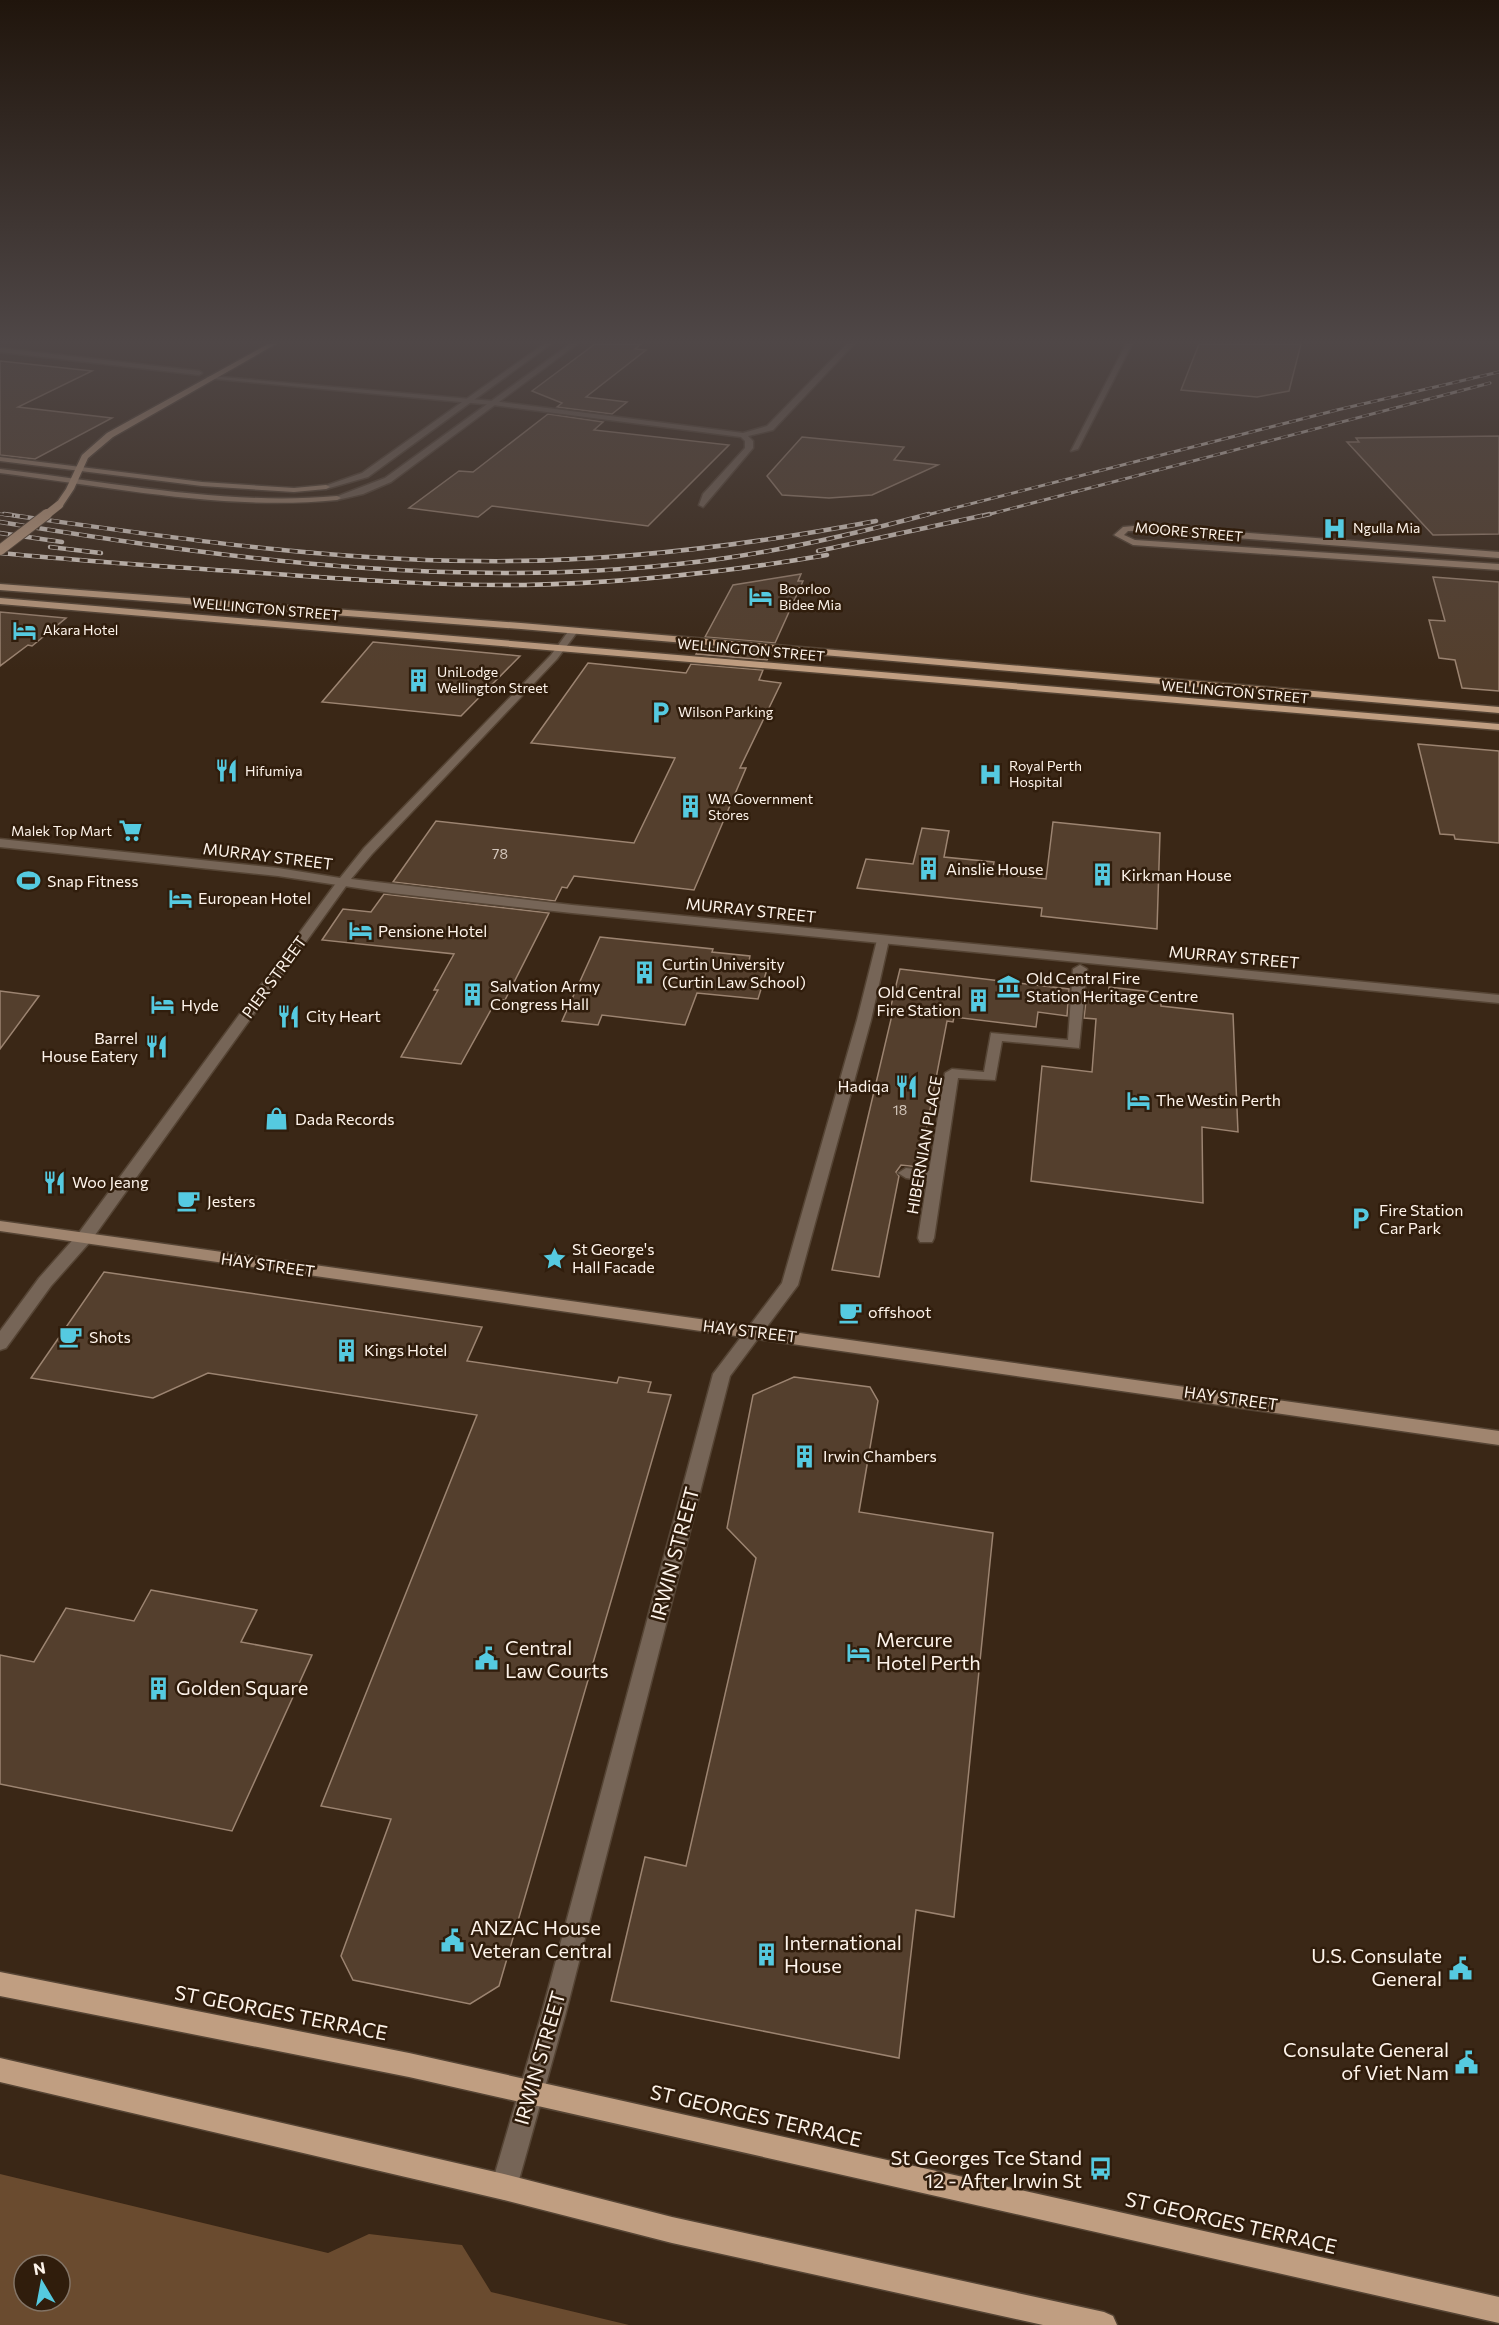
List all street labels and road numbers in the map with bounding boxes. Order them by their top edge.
street label: MOORE STREET [1134,518,1244,545]
street label: WELLINGTON STREET [191,594,341,623]
street label: WELLINGTON STREET [676,635,826,664]
street label: WELLINGTON STREET [1160,677,1310,706]
street label: MURRAY STREET [202,838,334,873]
street label: MURRAY STREET [685,893,817,926]
street label: PIER STREET [237,932,310,1022]
street label: MURRAY STREET [1168,941,1300,972]
street label: HIBERNIAN PLACE [902,1074,945,1215]
street label: HAY STREET [220,1249,316,1280]
street label: HAY STREET [702,1315,798,1346]
street label: HAY STREET [1183,1382,1279,1413]
street label: IRWIN STREET [645,1484,704,1623]
street label: ST GEORGES TERRACE [173,1980,390,2044]
street label: IRWIN STREET [509,1988,570,2127]
street label: ST GEORGES TERRACE [648,2079,864,2151]
street label: ST GEORGES TERRACE [1123,2186,1339,2258]

